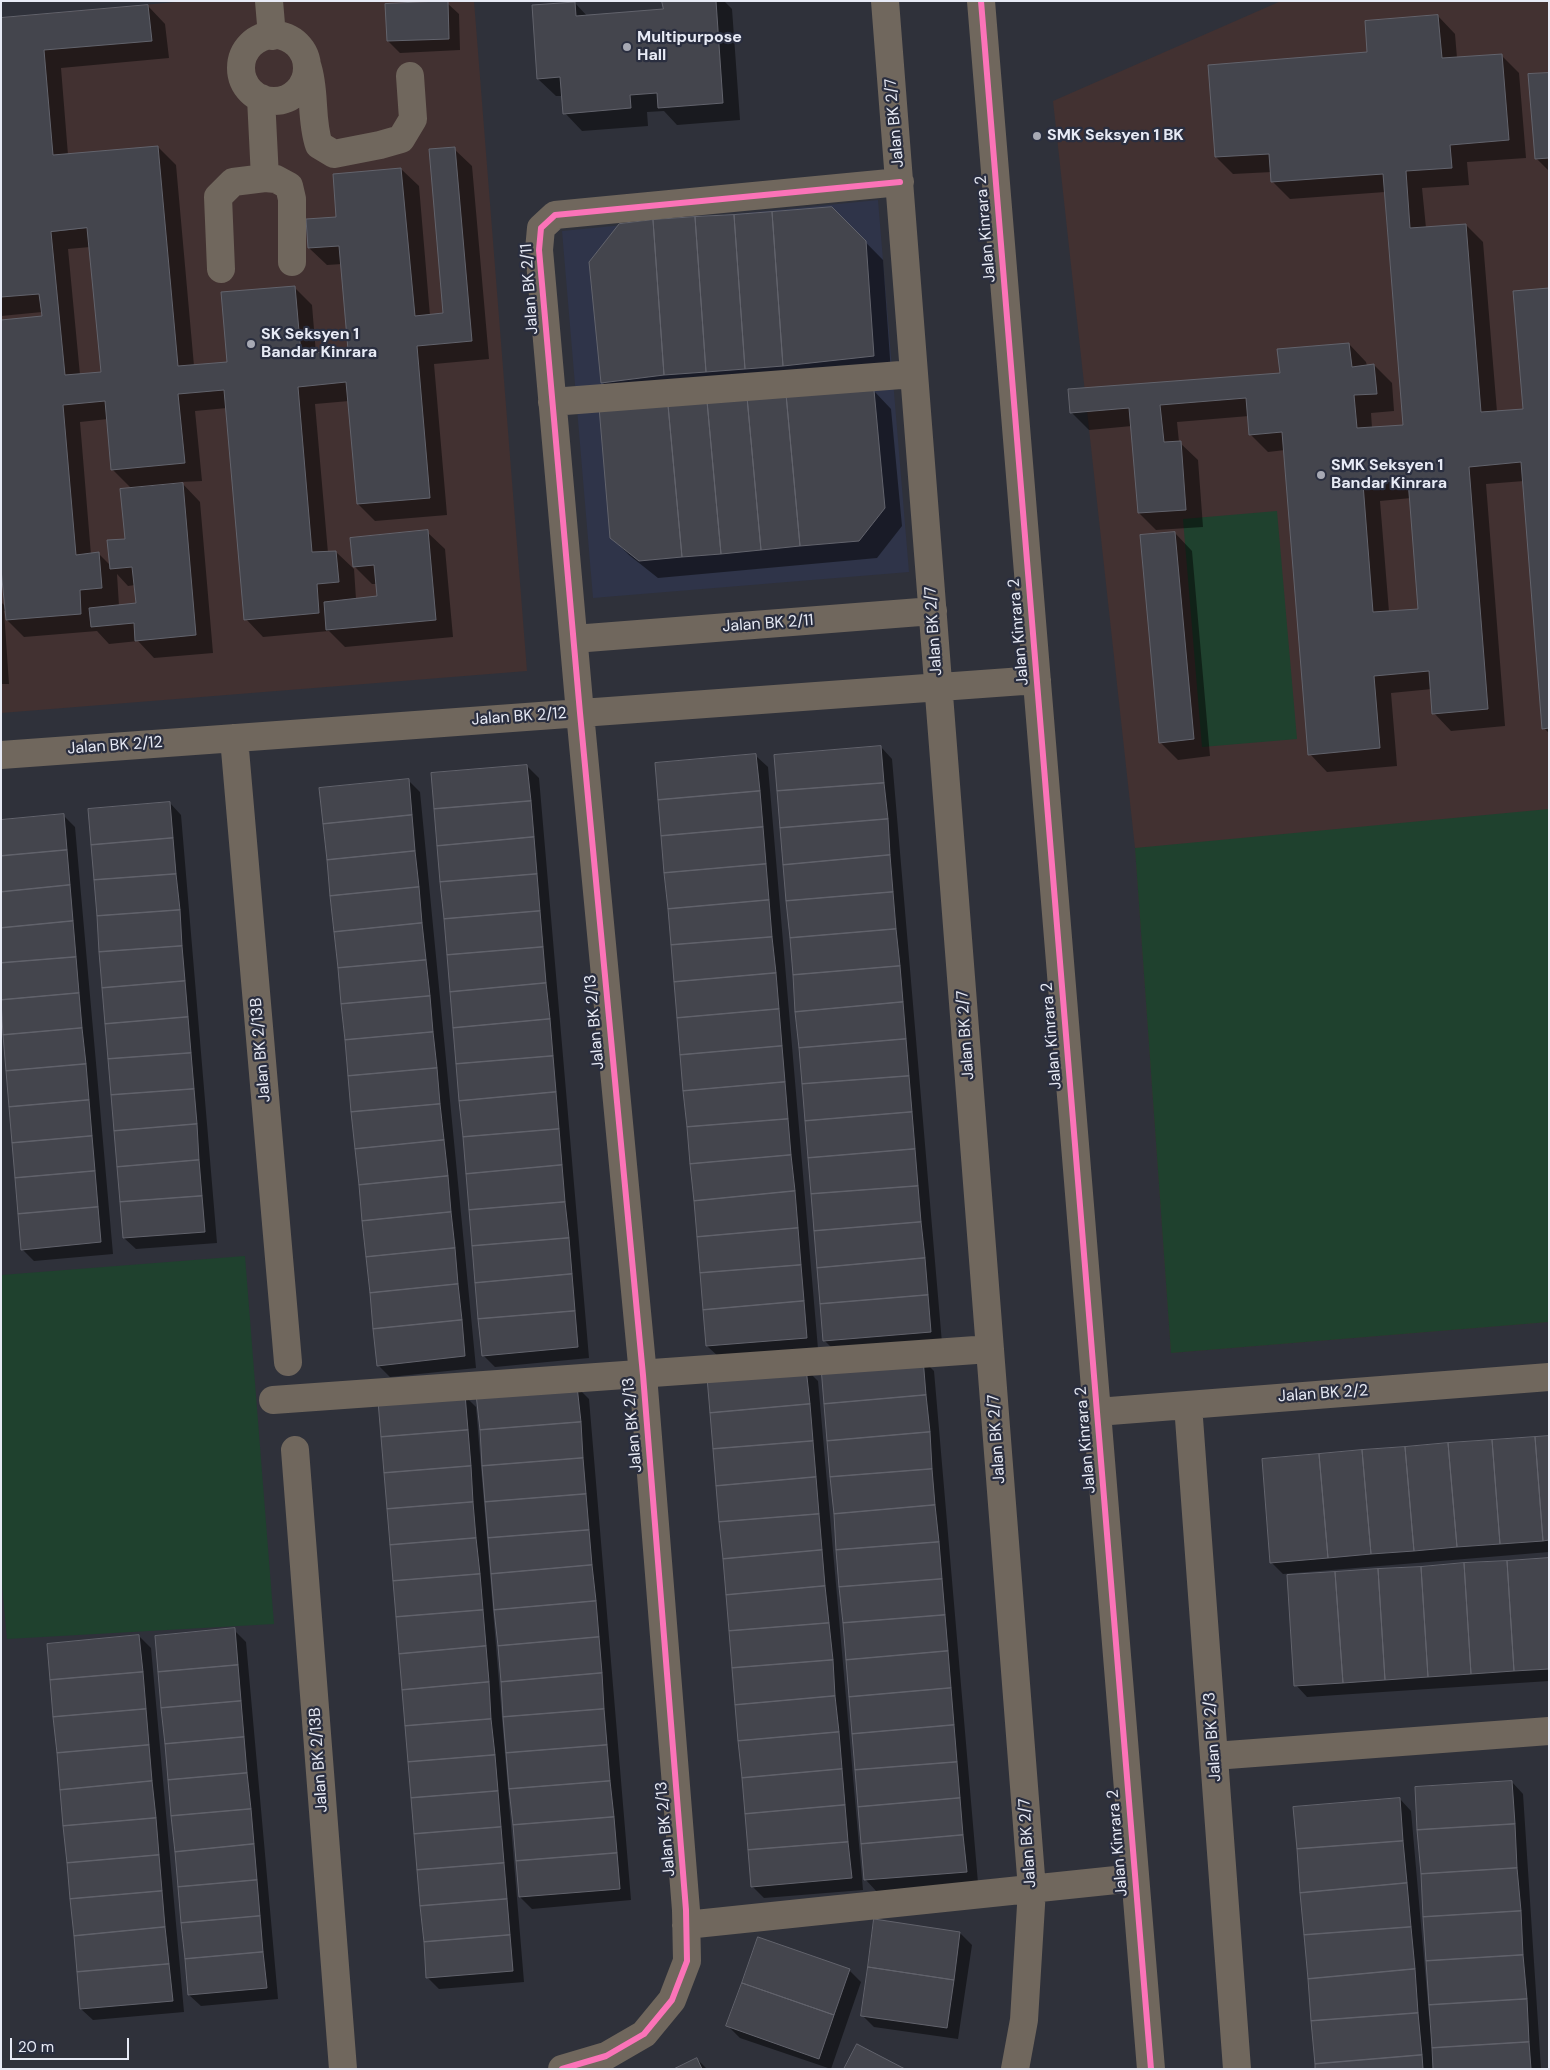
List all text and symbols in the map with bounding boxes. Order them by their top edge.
place label: Multipurpose Hall [637,28,742,66]
marker: Multipurpose Hall [621,41,633,53]
street label: Jalan BK 2/7 [882,77,908,169]
place label: SMK Seksyen 1 BK [1047,126,1184,146]
marker: SMK Seksyen 1 BK [1031,130,1043,142]
street label: Jalan Kinrara 2 [972,175,1000,283]
street label: Jalan BK 2/11 [517,243,543,335]
place label: SK Seksyen 1 Bandar Kinrara [261,325,377,363]
marker: SK Seksyen 1 Bandar Kinrara [245,338,257,350]
place label: SMK Seksyen 1 Bandar Kinrara [1331,456,1447,494]
marker: SMK Seksyen 1 Bandar Kinrara [1315,469,1327,481]
street label: Jalan Kinrara 2 [1005,578,1033,686]
street label: Jalan BK 2/7 [921,586,947,676]
street label: Jalan BK 2/11 [722,611,814,637]
street label: Jalan BK 2/12 [471,704,567,730]
street label: Jalan BK 2/12 [67,733,163,759]
street label: Jalan BK 2/13 [581,974,609,1070]
street label: Jalan Kinrara 2 [1038,982,1066,1090]
street label: Jalan BK 2/7 [953,990,979,1080]
street label: Jalan BK 2/13B [247,997,275,1103]
street label: Jalan BK 2/13 [619,1377,647,1473]
street label: Jalan BK 2/2 [1277,1381,1369,1407]
street label: Jalan Kinrara 2 [1072,1386,1100,1494]
street label: Jalan BK 2/7 [984,1394,1010,1484]
street label: Jalan BK 2/3 [1200,1691,1226,1783]
street label: Jalan BK 2/13B [306,1707,332,1813]
street label: Jalan BK 2/13 [652,1781,680,1877]
street label: Jalan Kinrara 2 [1104,1789,1132,1897]
street label: Jalan BK 2/7 [1015,1798,1041,1888]
scale bar [12,2028,131,2060]
text: 20 m [18,2037,54,2057]

